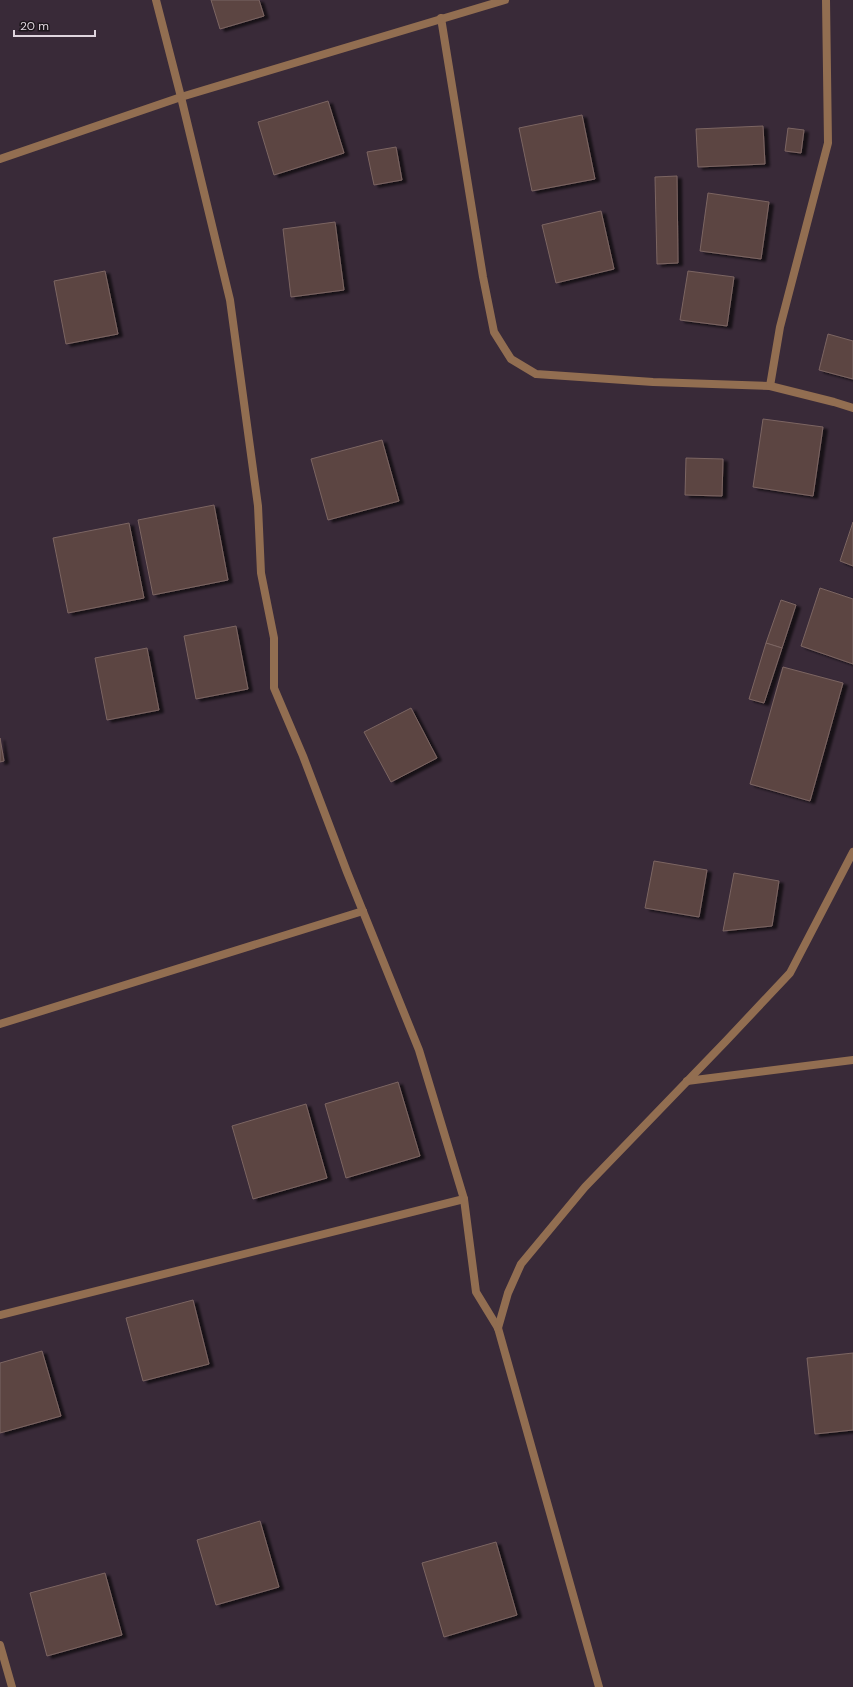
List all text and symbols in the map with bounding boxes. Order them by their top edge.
scale bar [14,12,95,38]
text: 20 m [20,18,49,34]

